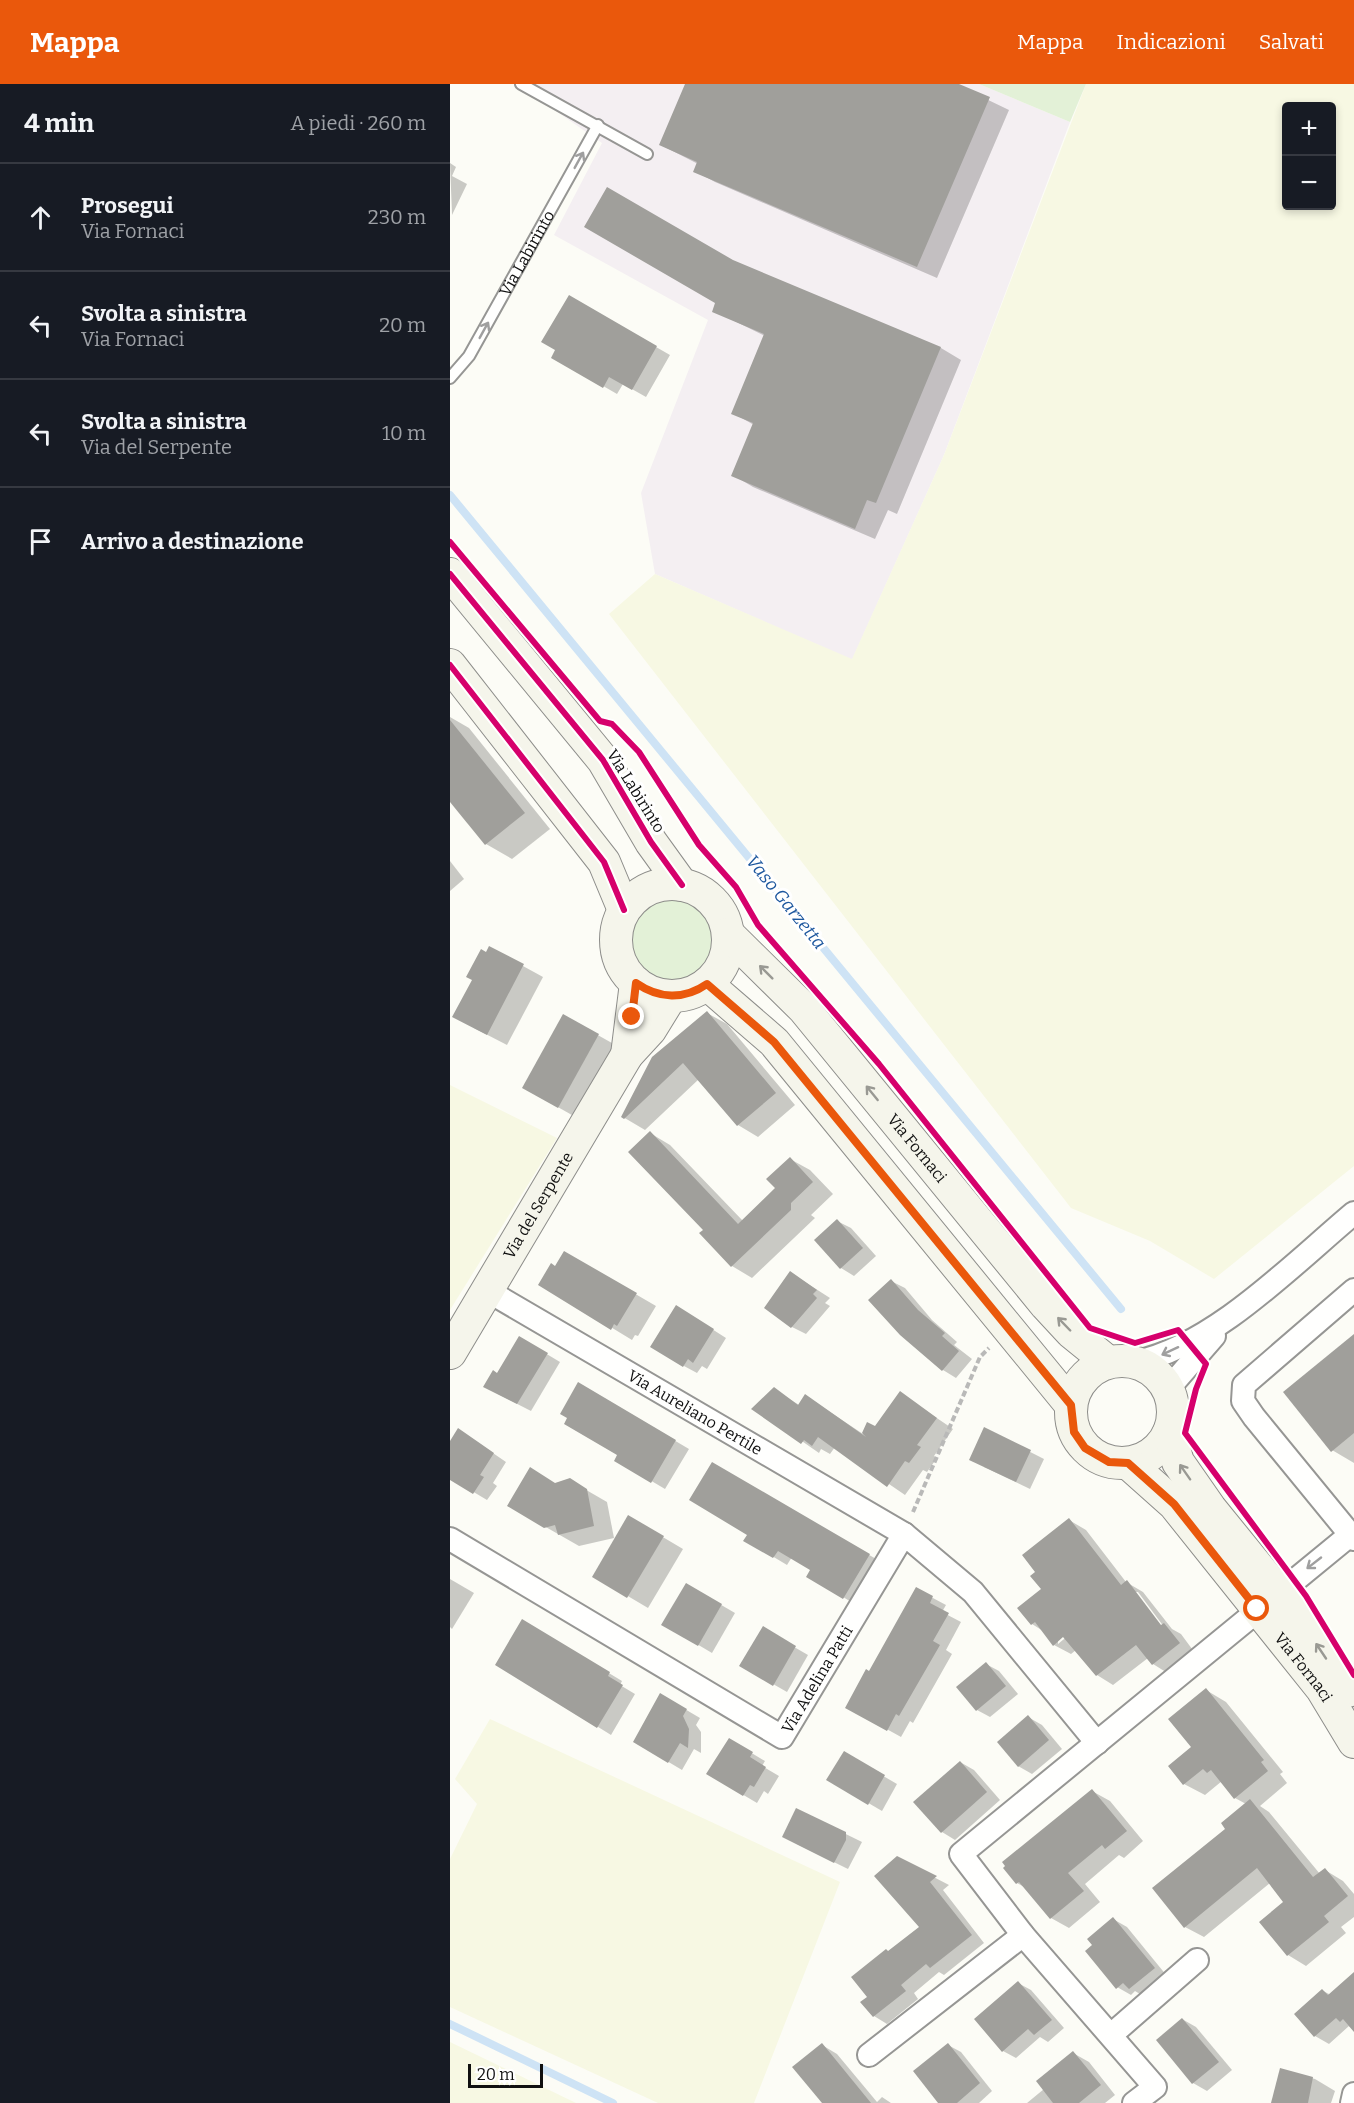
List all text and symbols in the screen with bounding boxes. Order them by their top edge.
text: Mappa [30,26,120,59]
text: Mappa [1017,29,1083,55]
text: Indicazioni [1116,29,1226,55]
text: Salvati [1259,29,1324,55]
map controls [1282,102,1336,210]
button: + [1282,102,1336,156]
text: 4 min [24,108,94,139]
text: A piedi · 260 m [290,111,426,135]
one-way arrow [573,152,585,169]
button: − [1282,156,1336,210]
text: Prosegui [81,192,173,219]
icon: ahead [24,201,57,234]
text: 230 m [368,205,426,229]
street label: Via Labirinto [495,207,558,299]
text: Via Fornaci [81,219,185,243]
text: Svolta a sinistra [81,300,247,327]
icon: left [24,309,57,342]
text: 20 m [379,313,426,337]
one-way arrow [478,322,490,339]
text: Via Fornaci [81,327,185,351]
text: Svolta a sinistra [81,408,247,435]
icon: left [24,417,57,450]
text: 10 m [382,421,426,445]
text: Via del Serpente [81,435,232,459]
icon: arrive [24,525,57,558]
text: Arrivo a destinazione [81,528,304,555]
street label: Via Labirinto [603,746,669,836]
water label: Vaso Garzetta [741,850,831,954]
one-way arrow [758,964,773,979]
route end [618,1003,644,1029]
one-way arrow [865,1086,879,1101]
street label: Via Fornaci [884,1110,951,1186]
street label: Via del Serpente [499,1148,577,1262]
one-way arrow [1056,1316,1071,1331]
one-way arrow [1162,1346,1180,1357]
street label: Via Aureliano Pertile [625,1365,766,1459]
one-way arrow [1179,1464,1191,1480]
one-way arrow [1307,1557,1323,1570]
route start [1243,1595,1269,1621]
street label: Via Adelina Patti [777,1622,856,1736]
street label: Via Fornaci [1271,1628,1337,1705]
one-way arrow [1315,1643,1327,1660]
scale bar [468,2061,543,2088]
text: 20 m [477,2065,514,2084]

